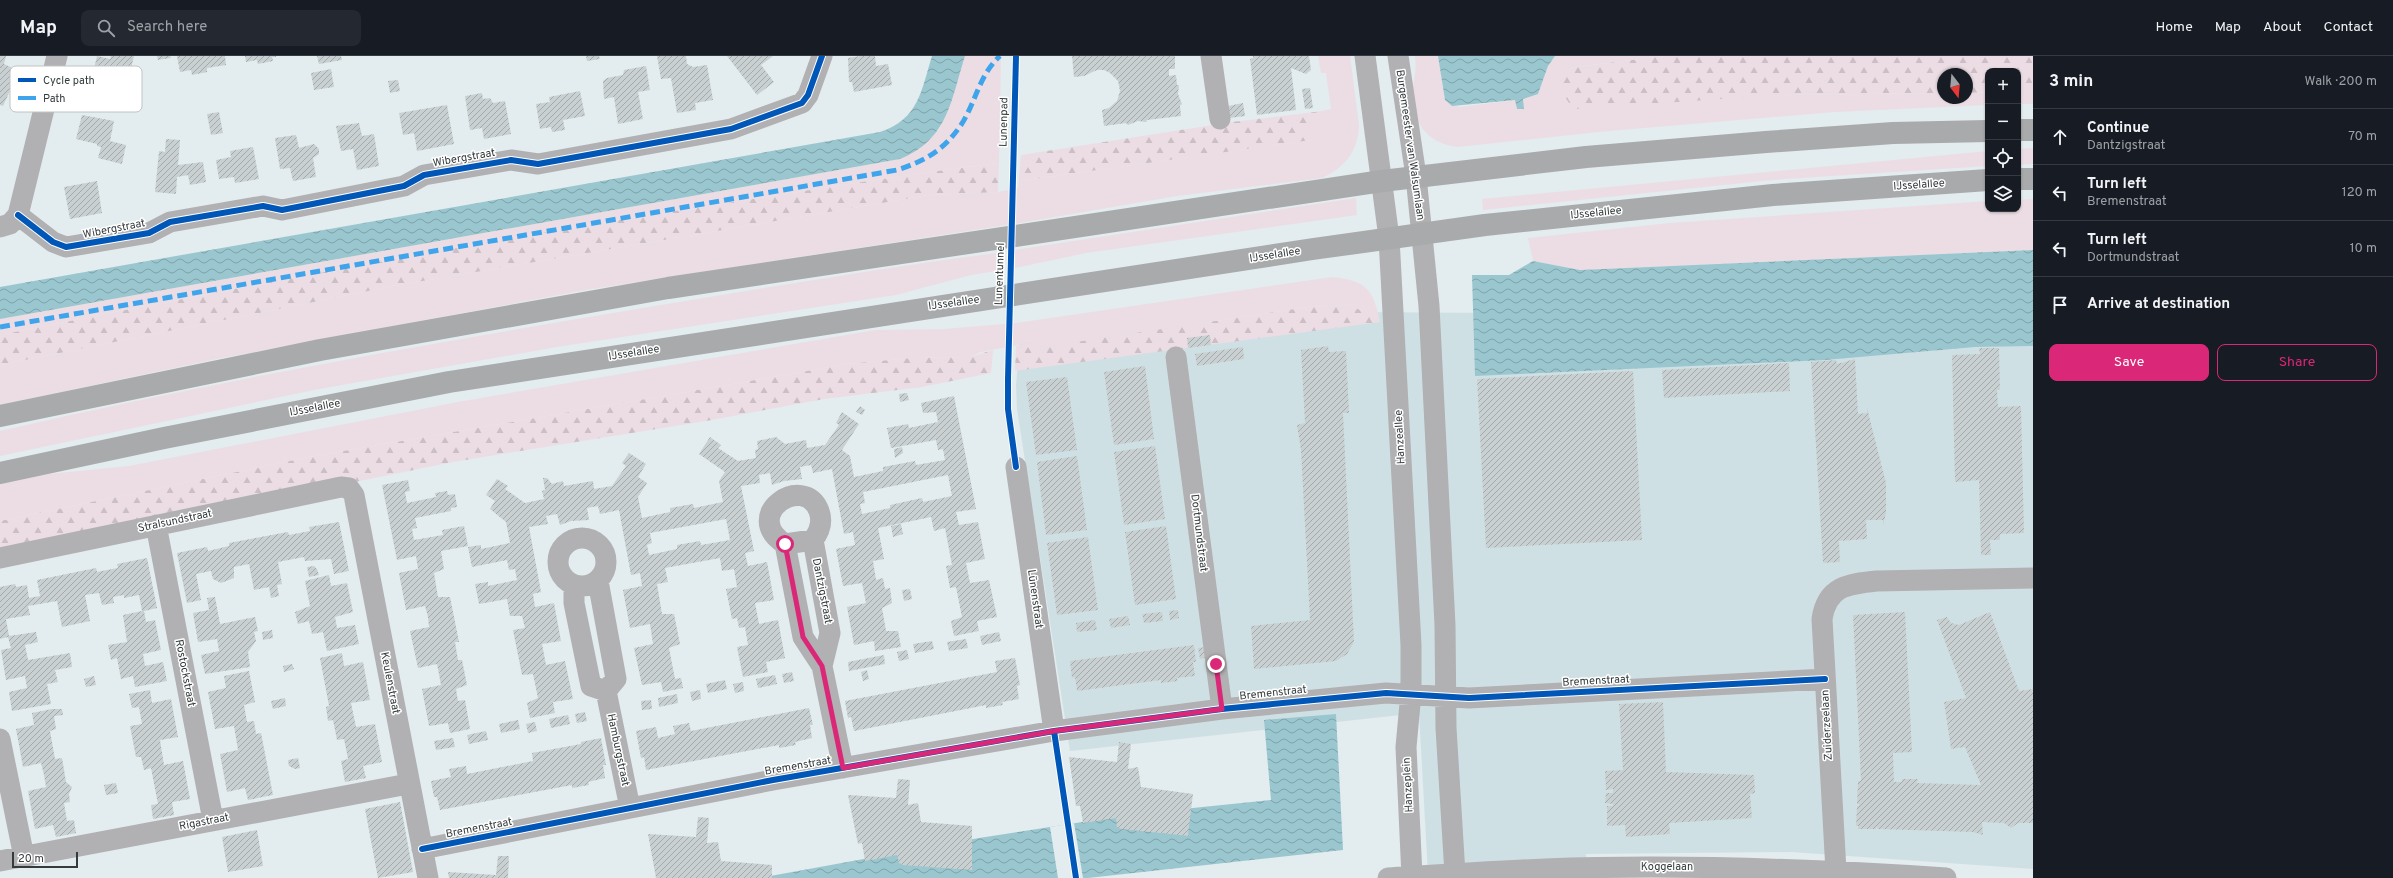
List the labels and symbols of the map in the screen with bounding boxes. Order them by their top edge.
legend [10,66,142,112]
north arrow [1937,68,1973,104]
street label: Burgemeester van Walsumlaan [1392,69,1428,221]
text: Cycle path [43,74,95,88]
text: Path [43,92,65,106]
street label: Lunenpad [997,97,1011,147]
street label: Wibergstraat [432,146,496,170]
street label: IJsselallee [1893,176,1945,194]
street label: IJsselallee [1570,203,1622,223]
street label: Wibergstraat [82,216,146,242]
street label: Lunentunnel [992,243,1008,305]
street label: IJsselallee [1248,244,1302,266]
street label: IJsselallee [927,292,981,314]
street label: IJsselallee [607,342,661,364]
street label: IJsselallee [288,396,342,420]
street label: Hanzeallee [1392,409,1408,465]
street label: Dortmundstraat [1187,493,1211,573]
street label: Stralsundstraat [137,506,213,536]
route start [776,535,794,553]
street label: Dantzigstraat [809,557,835,625]
street label: Lünenstraat [1024,569,1046,629]
street label: Rostockstraat [172,638,198,708]
street label: Keulenstraat [377,651,403,715]
route end [1207,655,1225,673]
street label: Bremenstraat [1562,672,1630,690]
street label: Bremenstraat [1239,683,1307,703]
street label: Zuiderzeelaan [1818,689,1836,761]
street label: Hamburgstraat [603,712,633,788]
street label: Bremenstraat [764,753,832,779]
street label: Hanzeplein [1400,757,1416,813]
street label: Rigastraat [178,810,230,834]
street label: Bremenstraat [445,815,513,841]
scale bar [12,850,78,869]
street label: Koggelaan [1641,860,1693,874]

